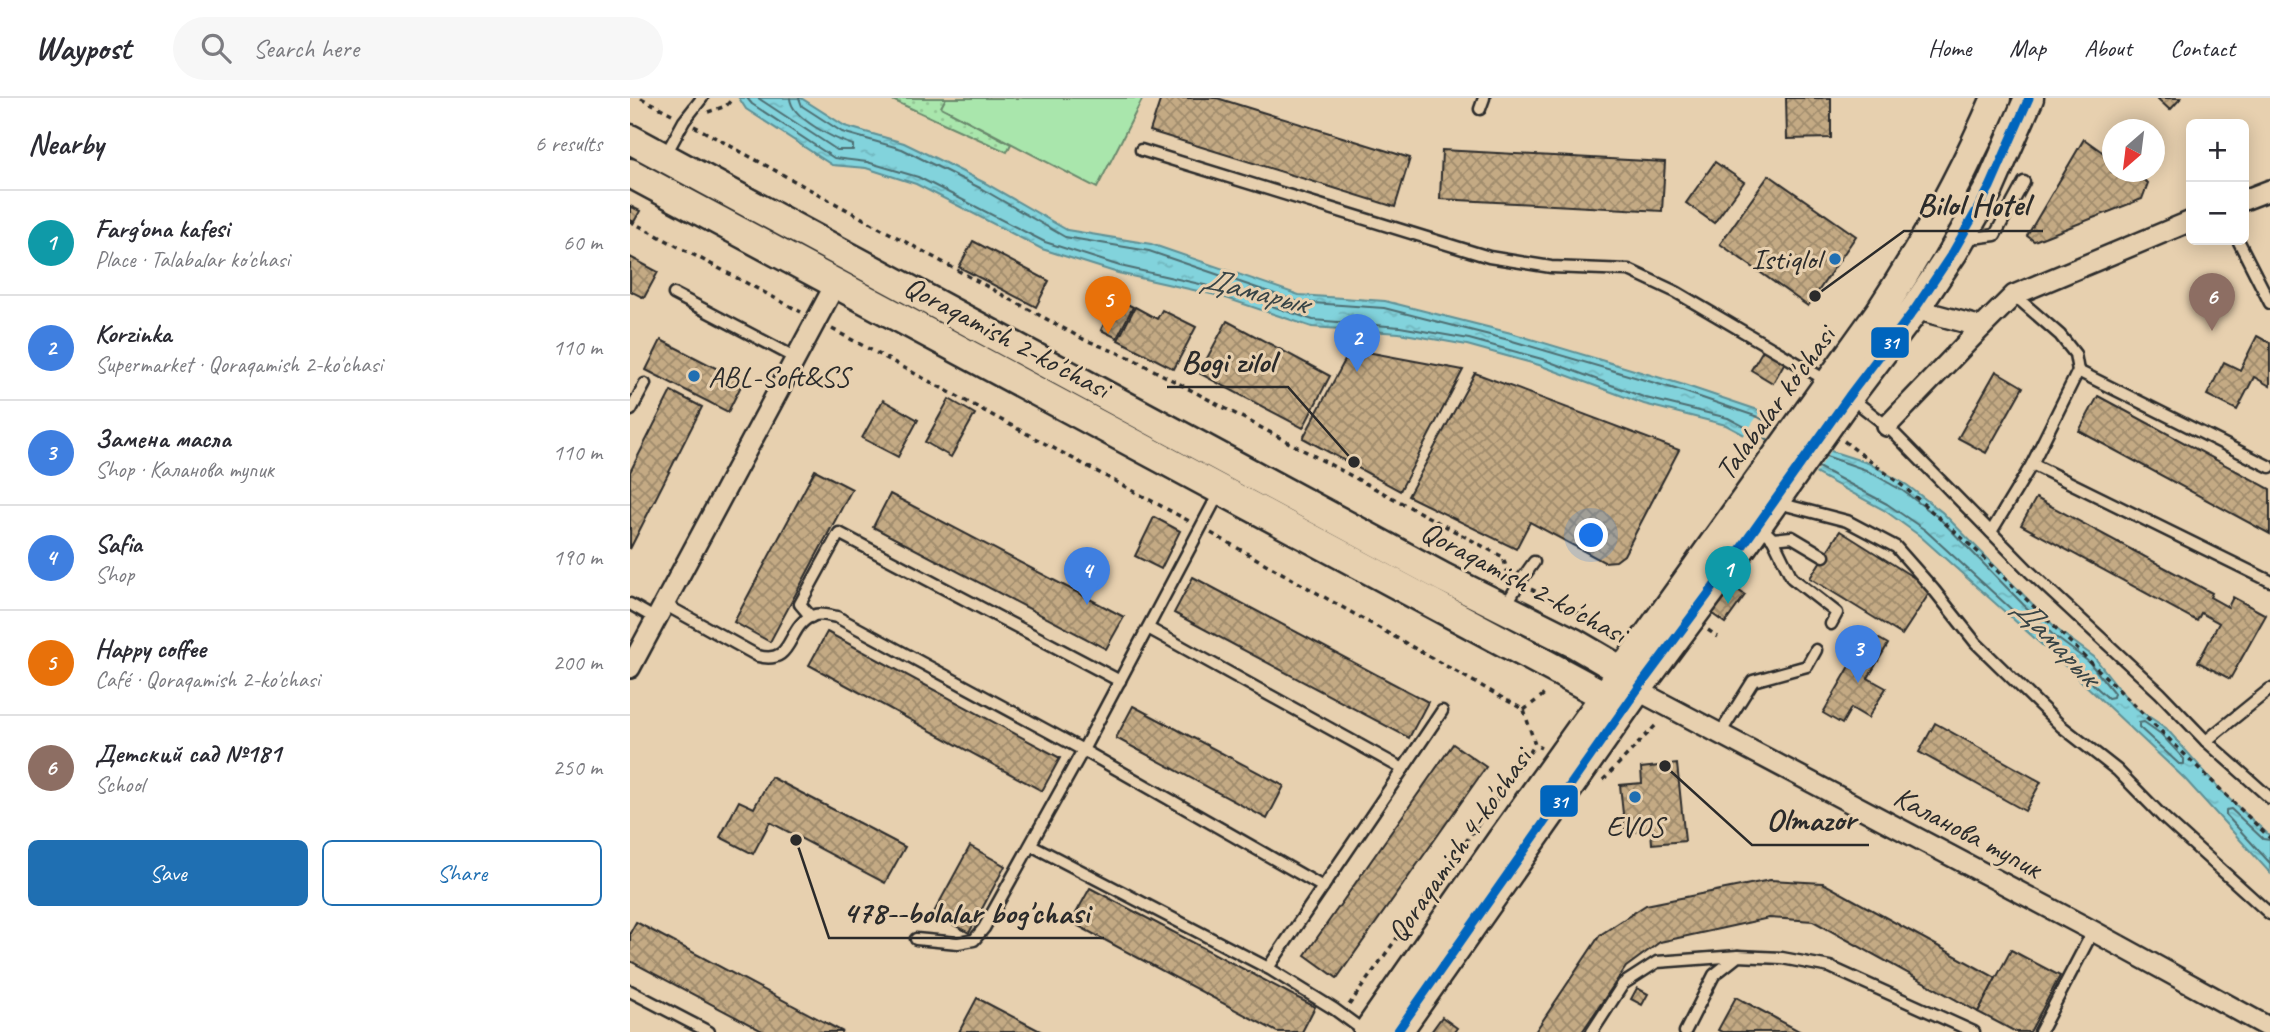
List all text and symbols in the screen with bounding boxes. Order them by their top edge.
search box [173,17,663,80]
text: Waypost [35,27,131,69]
icon: search [197,29,235,67]
text: Search here [253,32,359,65]
text: Home [1928,33,1971,63]
text: Map [2009,33,2046,63]
text: About [2084,33,2132,63]
text: Contact [2170,33,2235,63]
north arrow [2102,119,2165,182]
map controls [2186,119,2249,245]
button: + [2186,119,2249,182]
text: Nearby [28,125,104,163]
text: 6 results [535,129,602,158]
callout: Bilol Hotel [1904,178,2043,231]
button: − [2186,182,2249,245]
text: Bilol Hotel [1917,184,2035,225]
text: Farg‘ona kafesi [95,212,229,245]
text: 1 [46,228,56,257]
text: 60 m [563,228,602,257]
place label: Istiqlol [1751,240,1826,278]
text: Place · Talabalar ko'chasi [95,245,290,274]
marker: Istiqlol [1827,251,1843,267]
water label: Дамарык [1197,257,1318,325]
street label: Qoraqamish 2-ko'chasi [898,267,1119,409]
pin: 6 [2189,273,2235,331]
pin: 5 [1085,276,1131,334]
pin: 2 [1334,314,1380,372]
street label: Talabalar ko'chasi [1706,316,1846,487]
text: Korzinka [95,317,172,350]
line badge: 31 [1870,326,1910,359]
text: 31 [1881,331,1901,355]
text: 2 [46,333,56,362]
text: 110 m [553,333,602,362]
callout: Bogi zilol [1167,334,1288,387]
text: Bogi zilol [1181,341,1281,382]
text: Supermarket · Qoraqamish 2-ko'chasi [95,350,383,379]
place label: ABL-Soft&SS [708,357,853,395]
marker: ABL-Soft&SS [686,368,702,384]
text: Замена масла [95,422,231,455]
text: 3 [46,438,56,467]
text: 110 m [553,438,602,467]
text: Shop · Каланова тупик [95,455,274,484]
street label: Qoraqamish 2-ko'chasi [1415,512,1636,654]
your location [1574,518,1608,552]
text: Safia [95,527,142,560]
text: 4 [46,543,56,572]
text: 190 m [553,543,602,572]
pin: 1 [1705,546,1751,604]
pin: 4 [1064,547,1110,605]
text: Shop [95,560,134,589]
water label: Дамарык [2004,588,2113,699]
pin: 3 [1835,625,1881,683]
text: Happy coffee [95,632,206,665]
text: 5 [46,648,56,677]
text: 200 m [553,648,602,677]
text: Café · Qoraqamish 2-ko'chasi [95,665,320,694]
text: Детский сад №181 [95,737,281,770]
street label: Qoraqamish 4-ko'chasi [1378,738,1542,949]
text: 6 [46,753,56,782]
text: 250 m [553,753,602,782]
text: School [95,770,144,799]
street label: Каланова тупик [1888,777,2050,888]
line badge: 31 [1539,784,1579,818]
marker: EVOS [1627,789,1643,805]
text: 31 [1550,790,1570,814]
callout: Olmazor [1752,792,1869,845]
text: Olmazor [1766,799,1859,840]
place label: EVOS [1606,807,1667,845]
button: Save [28,840,308,906]
button: Share [322,840,602,906]
callout: 478--bolalar bog'chasi [829,885,1104,938]
text: 478--bolalar bog'chasi [843,892,1093,933]

